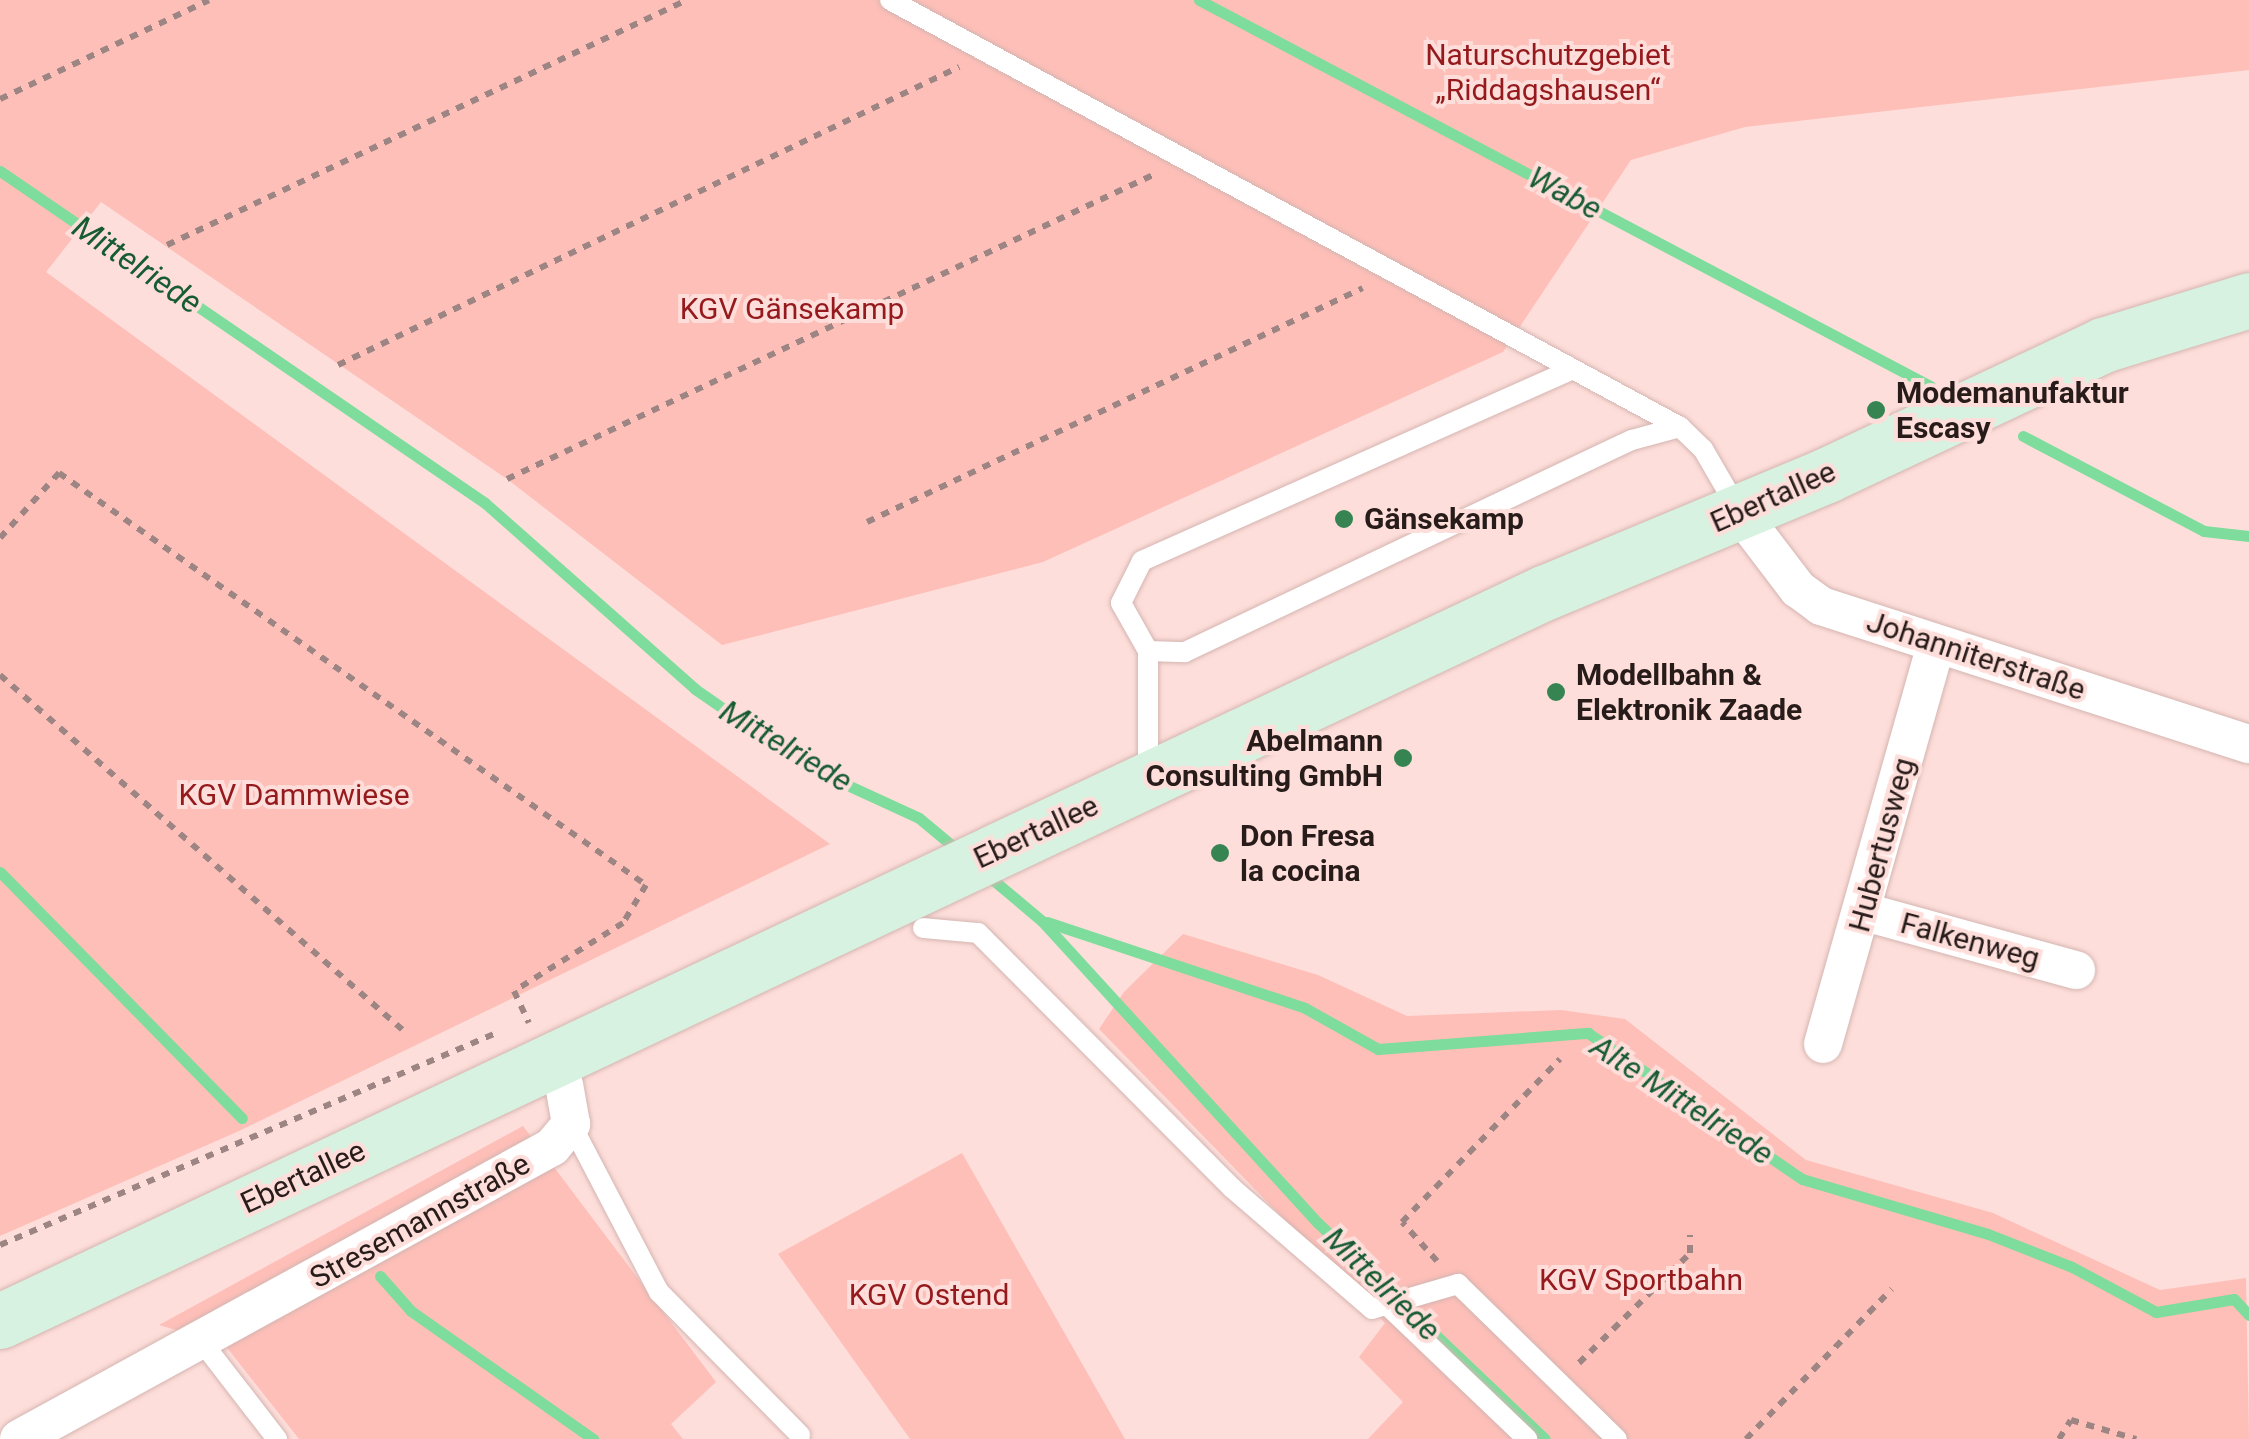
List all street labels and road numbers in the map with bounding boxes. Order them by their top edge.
street label: Ebertallee [1705,453,1841,541]
street label: Johanniterstraße [1862,604,2090,708]
street label: Hubertusweg [1841,754,1923,936]
street label: Ebertallee [968,788,1104,876]
street label: Falkenweg [1897,905,2043,977]
street label: Ebertallee [235,1133,371,1221]
street label: Stresemannstraße [304,1146,536,1296]

